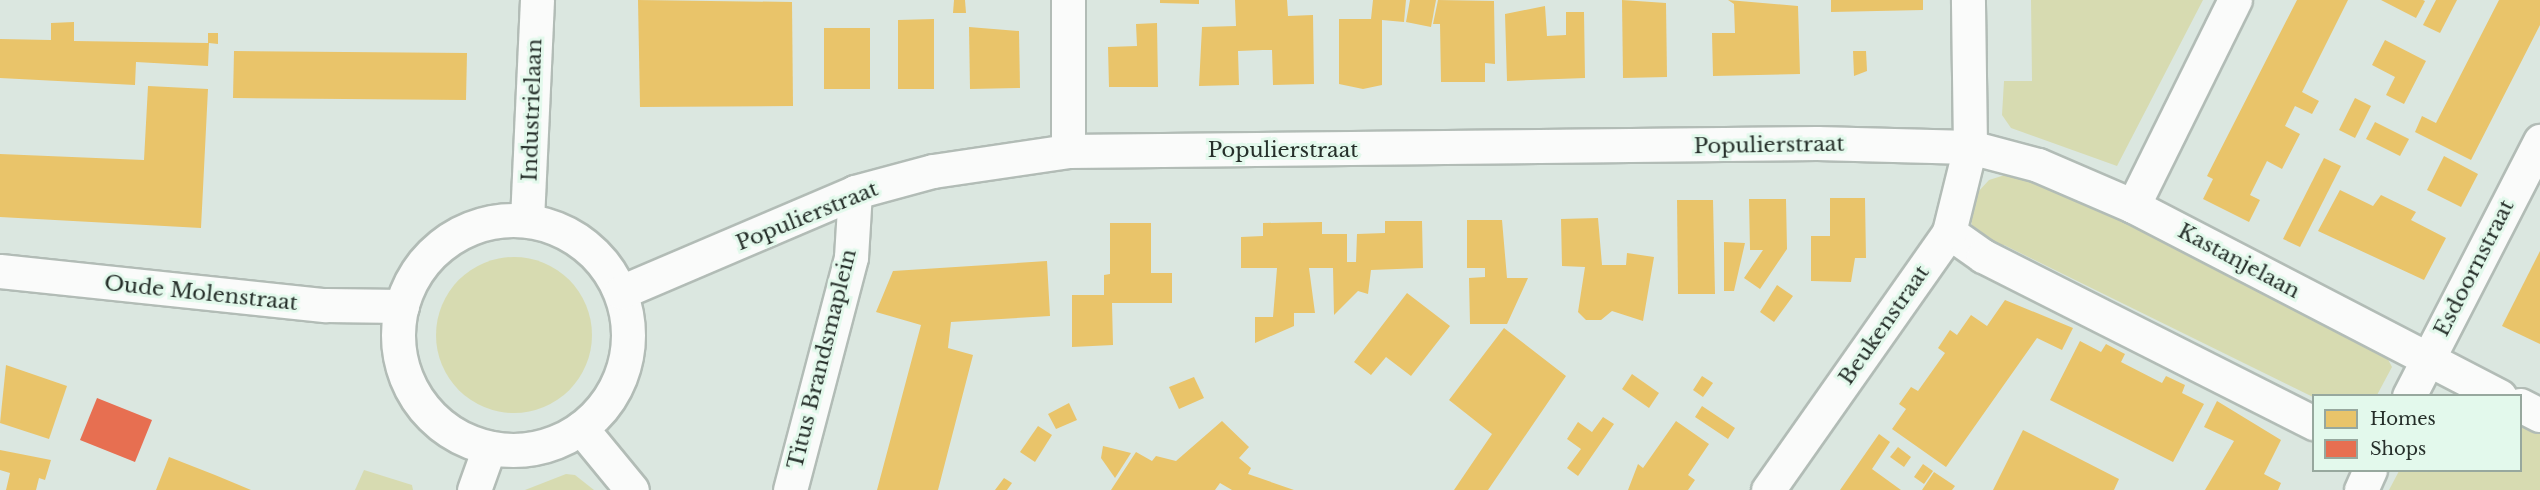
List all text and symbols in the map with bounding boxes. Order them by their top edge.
street label: Industrielaan [517,38,547,182]
street label: Populierstraat [1693,131,1845,159]
street label: Populierstraat [1208,137,1358,163]
street label: Populierstraat [732,176,882,256]
street label: Esdoornstraat [2429,196,2519,340]
street label: Kastanjelaan [2174,218,2304,304]
street label: Titus Brandsmaplein [782,246,862,472]
street label: Beukenstraat [1834,261,1934,389]
street label: Oude Molenstraat [103,270,299,316]
legend [2312,394,2522,472]
text: Homes [2370,408,2436,430]
text: Shops [2370,438,2426,460]

